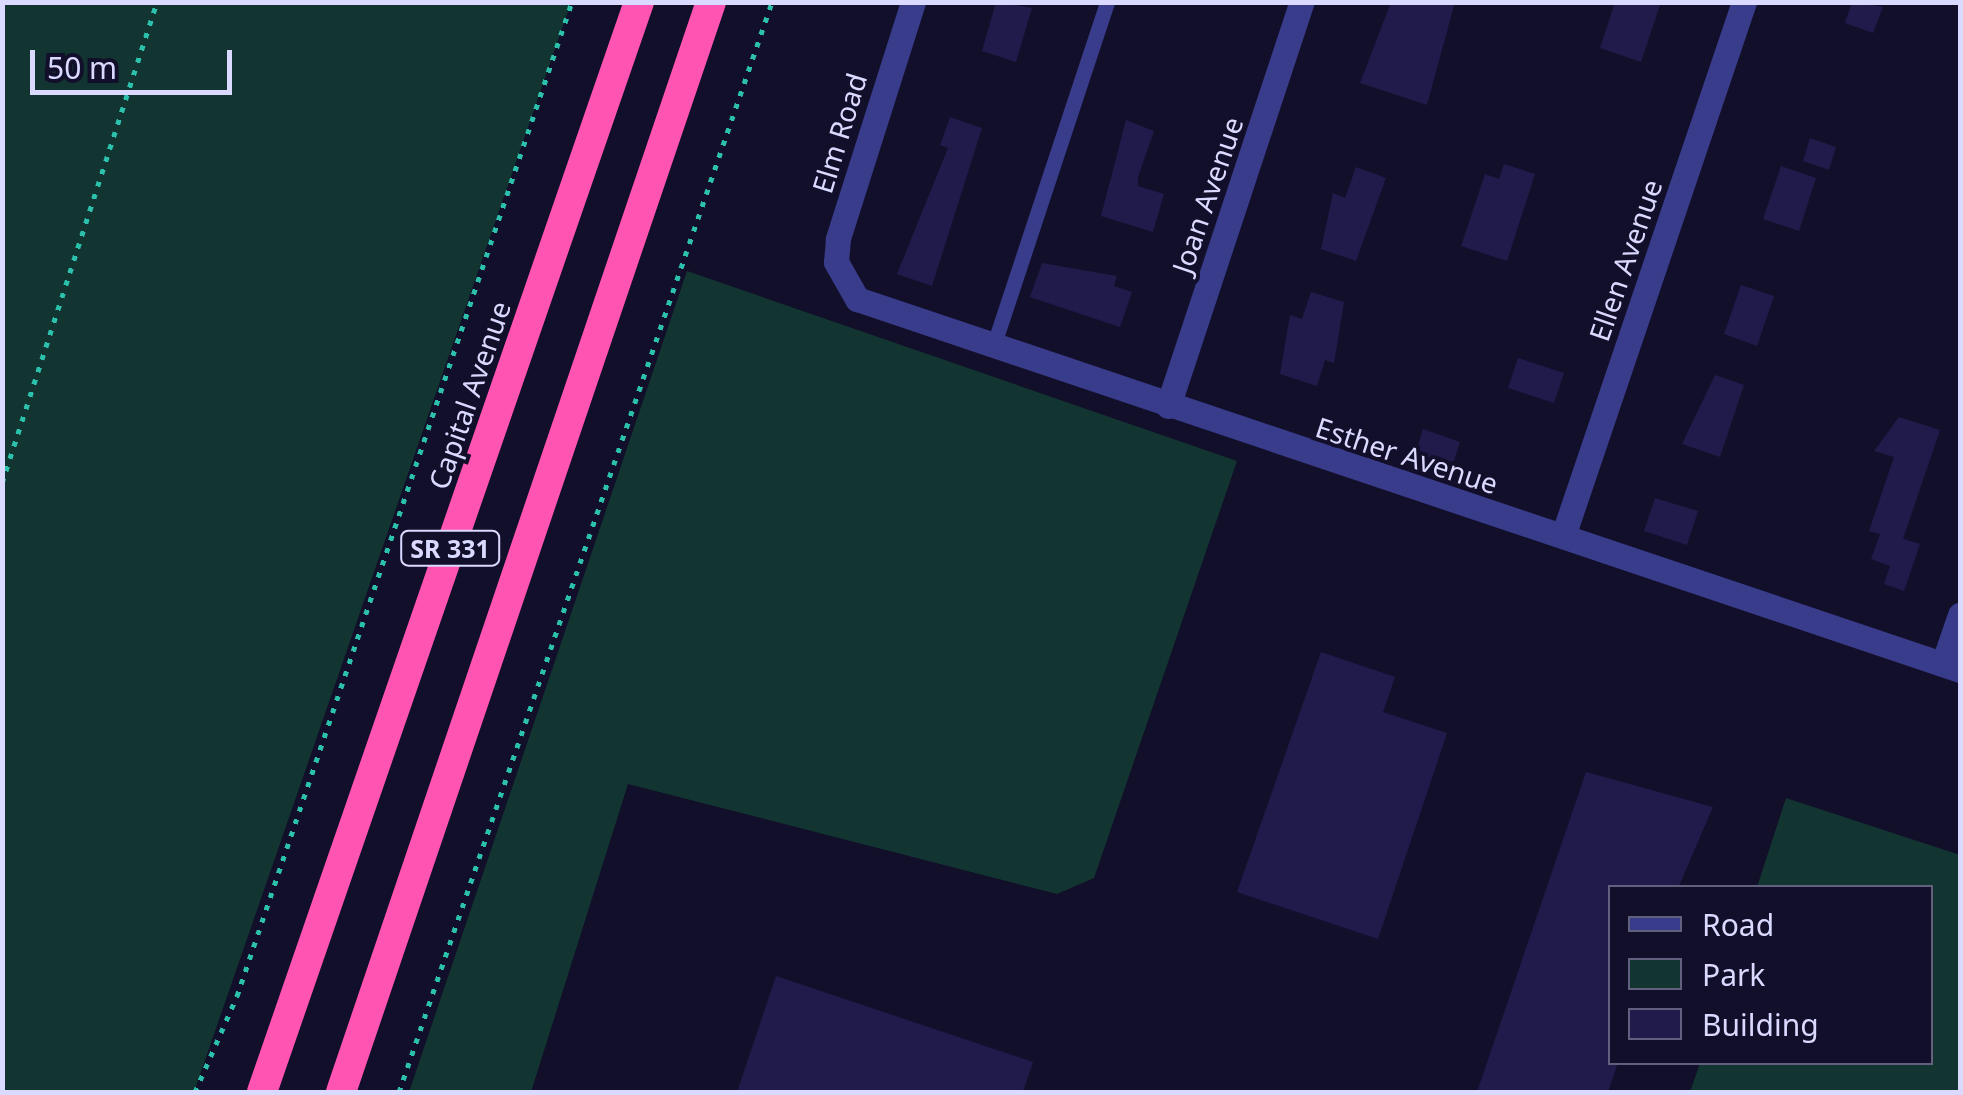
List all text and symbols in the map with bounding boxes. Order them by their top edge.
scale bar [35,30,238,92]
text: 50 m [47,47,117,88]
street label: Elm Road [805,69,873,197]
street label: Joan Avenue [1165,112,1249,278]
street label: Ellen Avenue [1582,175,1668,345]
street label: Capital Avenue [421,297,517,493]
street label: Esther Avenue [1312,410,1502,500]
road number: SR 331 [400,528,500,568]
legend [1608,885,1933,1065]
text: Road [1702,904,1774,945]
text: Park [1702,954,1765,995]
text: Building [1702,1004,1819,1045]

